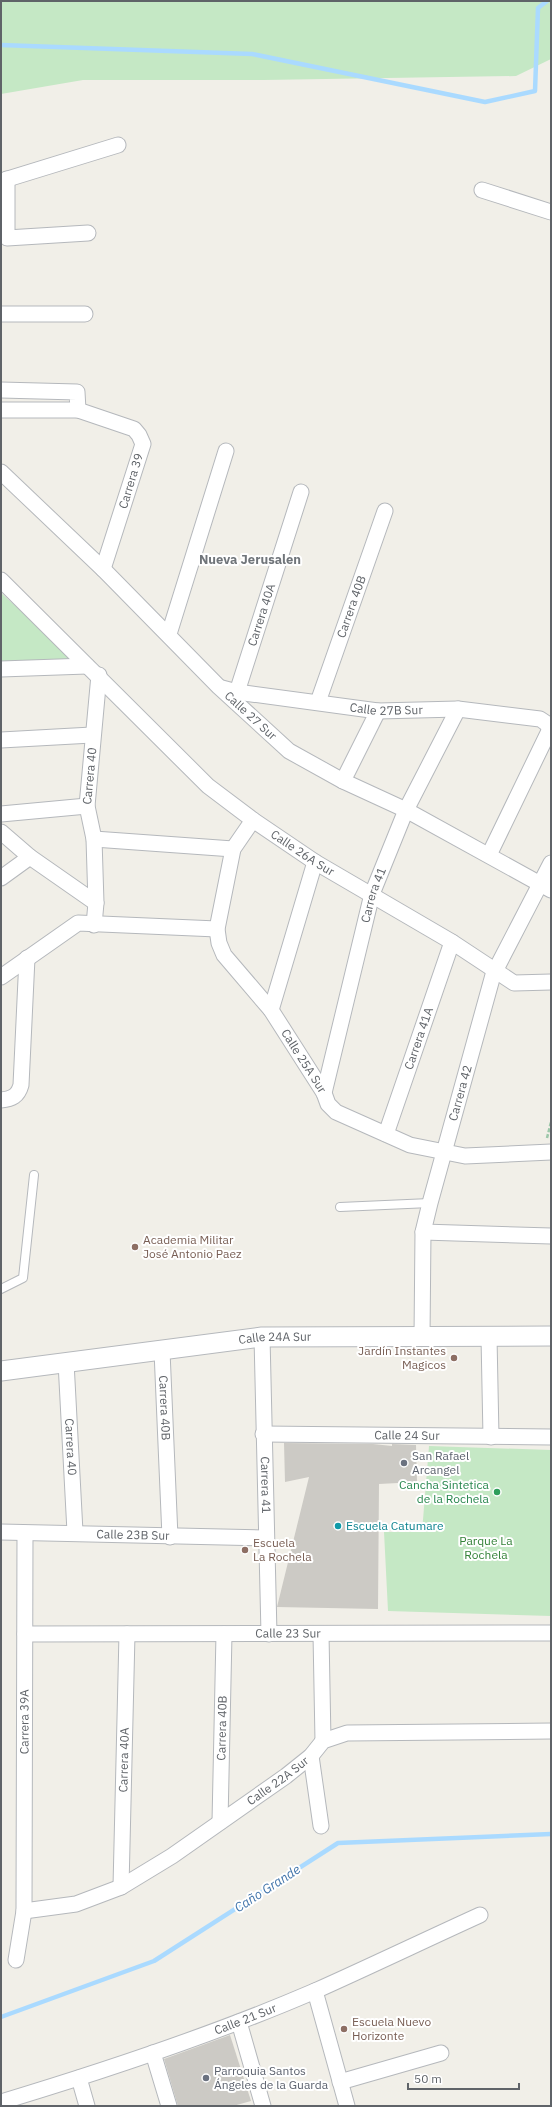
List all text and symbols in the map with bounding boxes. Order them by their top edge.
street label: Carrera 39 [115,451,146,510]
district label: Nueva Jerusalen [199,551,301,568]
street label: Carrera 40B [333,573,369,640]
street label: Carrera 40A [244,581,278,648]
street label: Calle 27 Sur [222,688,280,743]
street label: Calle 27B Sur [349,699,424,718]
street label: Carrera 40 [79,747,99,805]
street label: Calle 26A Sur [268,826,338,879]
street label: Carrera 41 [357,865,389,924]
street label: Carrera 41A [401,1005,436,1071]
street label: Calle 25A Sur [278,1026,330,1096]
street label: Carrera 42 [445,1063,475,1122]
place label: Academia Militar José Antonio Paez [143,1232,242,1261]
marker: Academia Militar José Antonio Paez [130,1242,140,1252]
street label: Calle 24A Sur [237,1329,312,1347]
place label: Jardín Instantes Magicos [358,1343,446,1372]
marker: Jardín Instantes Magicos [449,1353,459,1363]
street label: Carrera 40B [156,1375,174,1441]
street label: Carrera 40 [62,1418,80,1476]
street label: Calle 24 Sur [374,1427,440,1443]
place label: San Rafael Arcangel [412,1448,469,1477]
street label: Carrera 41 [258,1456,274,1514]
marker: San Rafael Arcangel [399,1458,409,1468]
place label: Cancha Sintetica de la Rochela [399,1477,490,1506]
marker: Cancha Sintetica de la Rochela [492,1487,502,1497]
place label: Escuela Catumare [346,1518,444,1533]
marker: Escuela Catumare [333,1521,343,1531]
street label: Calle 23B Sur [96,1526,170,1543]
park label: Parque La Rochela [459,1533,513,1562]
place label: Escuela La Rochela [253,1535,312,1564]
marker: Escuela La Rochela [240,1545,250,1555]
street label: Calle 23 Sur [255,1625,321,1641]
street label: Carrera 39A [16,1689,32,1754]
street label: Carrera 40B [213,1695,230,1761]
street label: Carrera 40A [115,1727,132,1793]
street label: Calle 22A Sur [244,1753,312,1808]
water label: Caño Grande [231,1861,304,1916]
street label: Calle 21 Sur [212,2000,279,2038]
place label: Escuela Nuevo Horizonte [352,2014,431,2043]
marker: Escuela Nuevo Horizonte [339,2024,349,2034]
place label: Parroquia Santos Ángeles de la Guarda [214,2063,329,2092]
scale bar [408,2065,519,2091]
text: 50 m [414,2071,442,2086]
marker: Parroquia Santos Ángeles de la Guarda [201,2073,211,2083]

